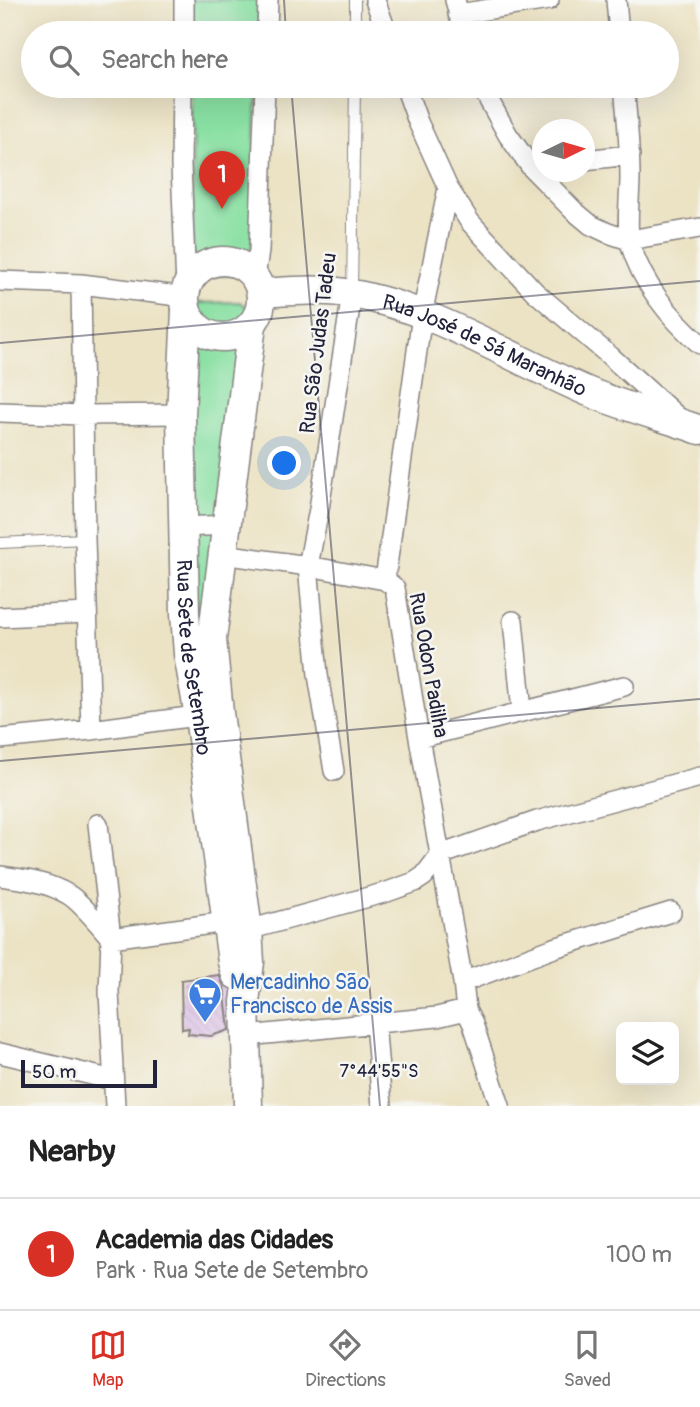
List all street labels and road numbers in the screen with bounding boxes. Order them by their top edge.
street label: Rua São Judas Tadeu [294,251,343,435]
street label: Rua José de Sá Maranhão [379,289,591,403]
street label: Rua Sete de Setembro [170,559,217,757]
street label: Rua Odon Padilha [402,590,455,740]

